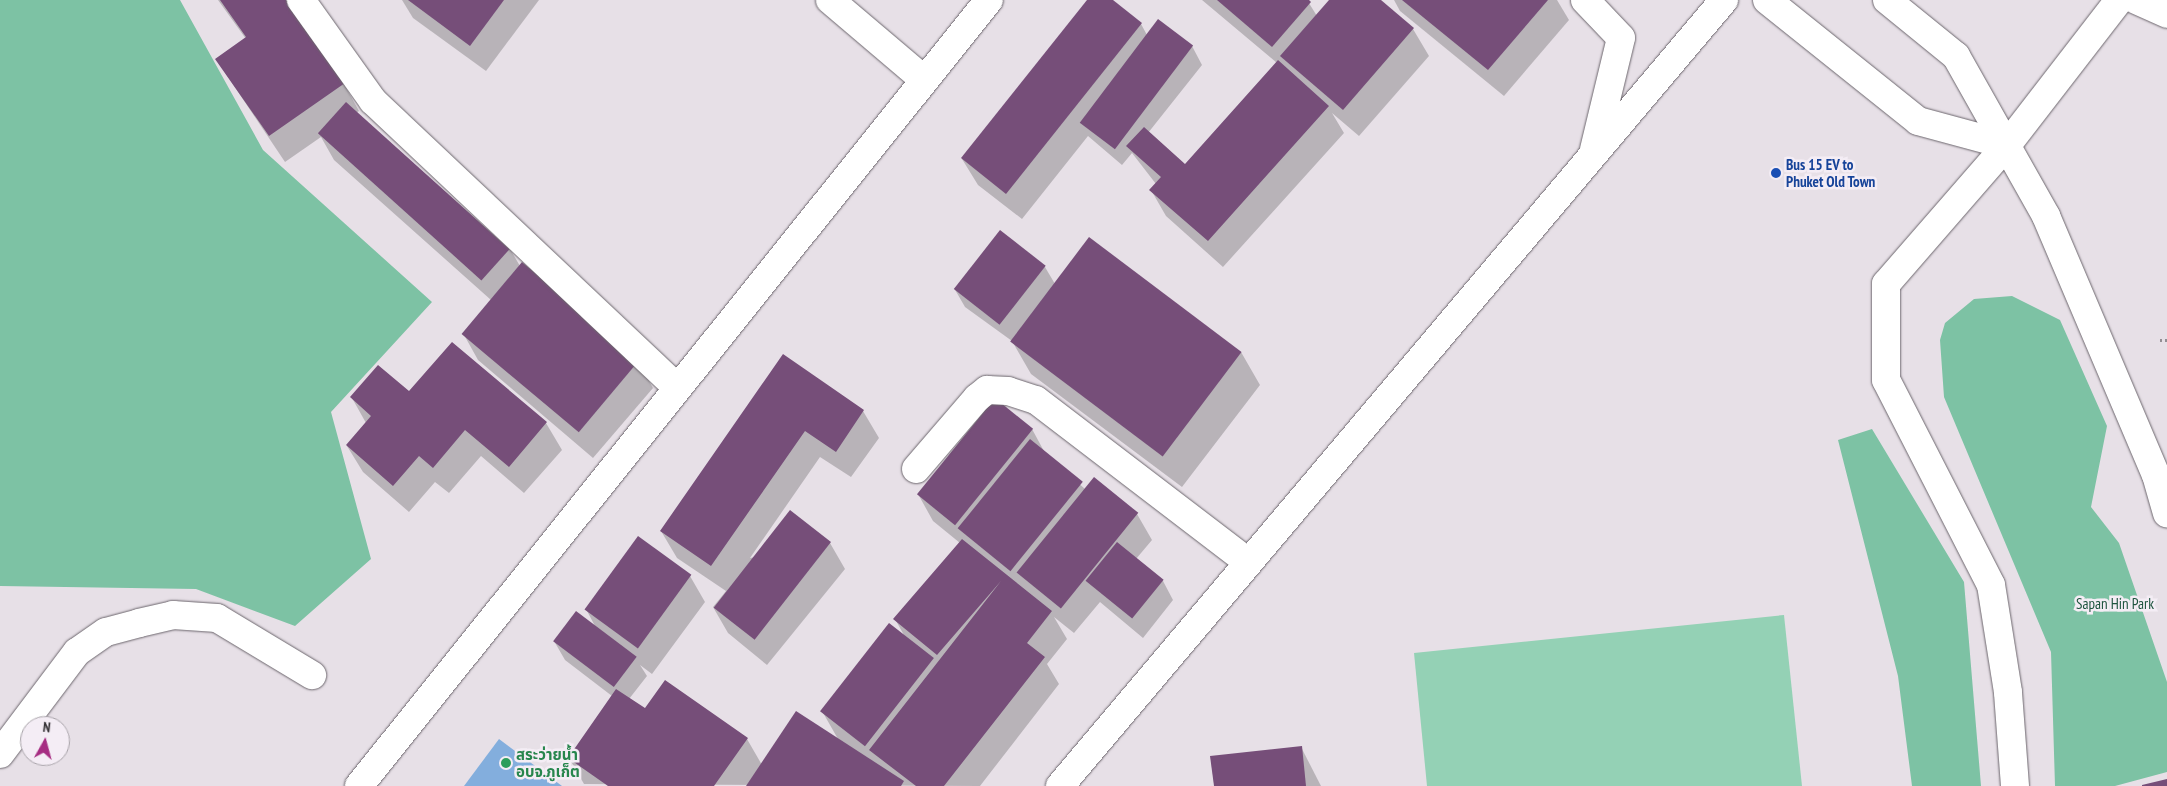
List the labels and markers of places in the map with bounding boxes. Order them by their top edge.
place label: Bus 15 EV to Phuket Old Town [1786,155,1876,190]
marker: Bus 15 EV to Phuket Old Town [1770,167,1782,179]
place label: สระว่ายน้ำ อบจ.ภูเก็ต [516,745,580,780]
marker: สระว่ายน้ำ อบจ.ภูเก็ต [500,757,512,769]

